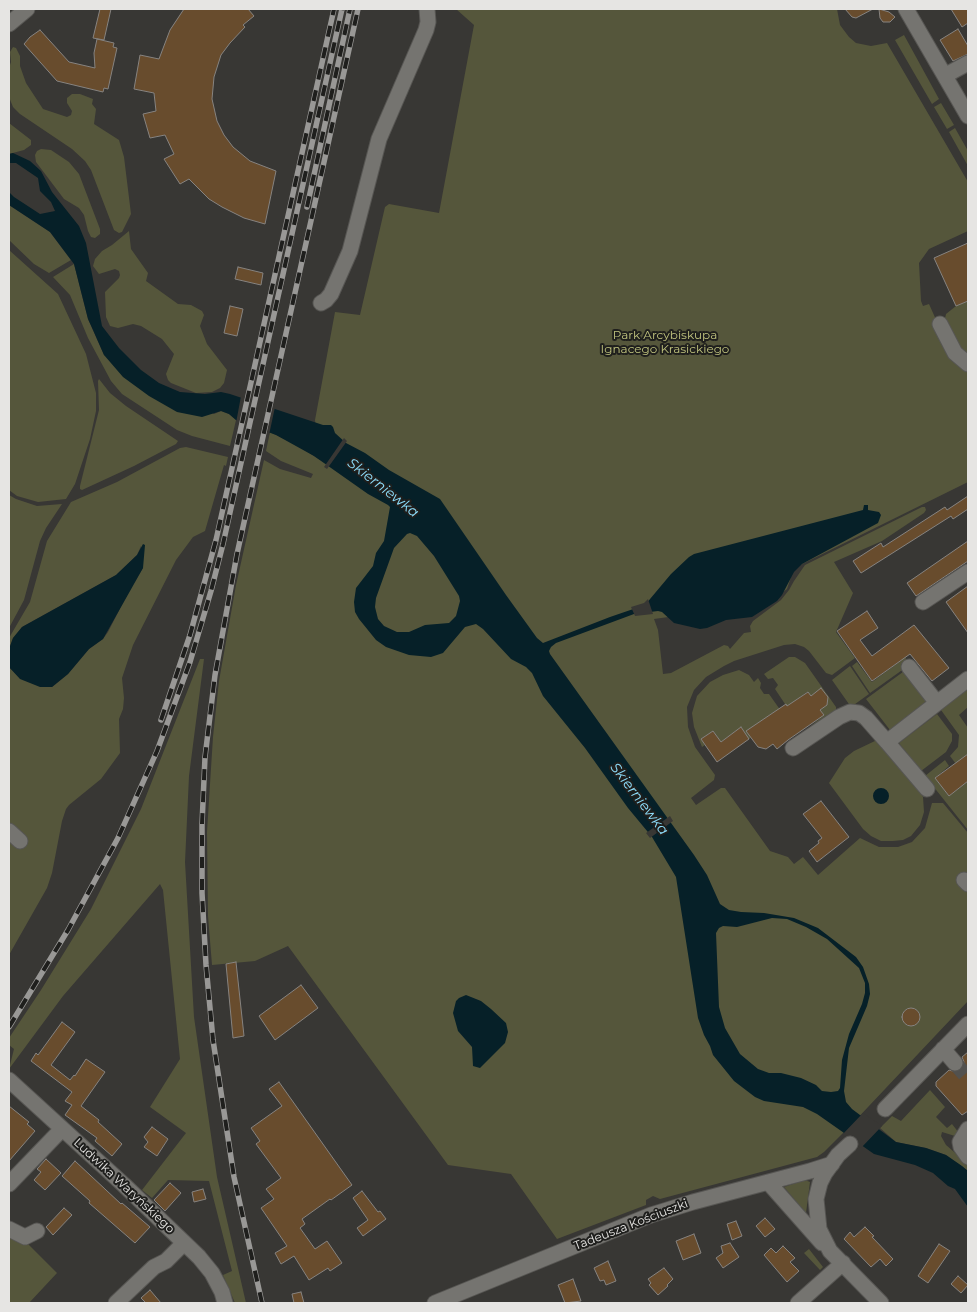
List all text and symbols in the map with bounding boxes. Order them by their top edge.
park label: Park Arcybiskupa Ignacego Krasickiego [601,328,729,356]
water label: Skierniewka [344,455,422,521]
water label: Skierniewka [606,760,672,838]
street label: Ludwika Waryńskiego [71,1136,177,1236]
street label: Tadeusza Kościuszki [572,1197,690,1253]

